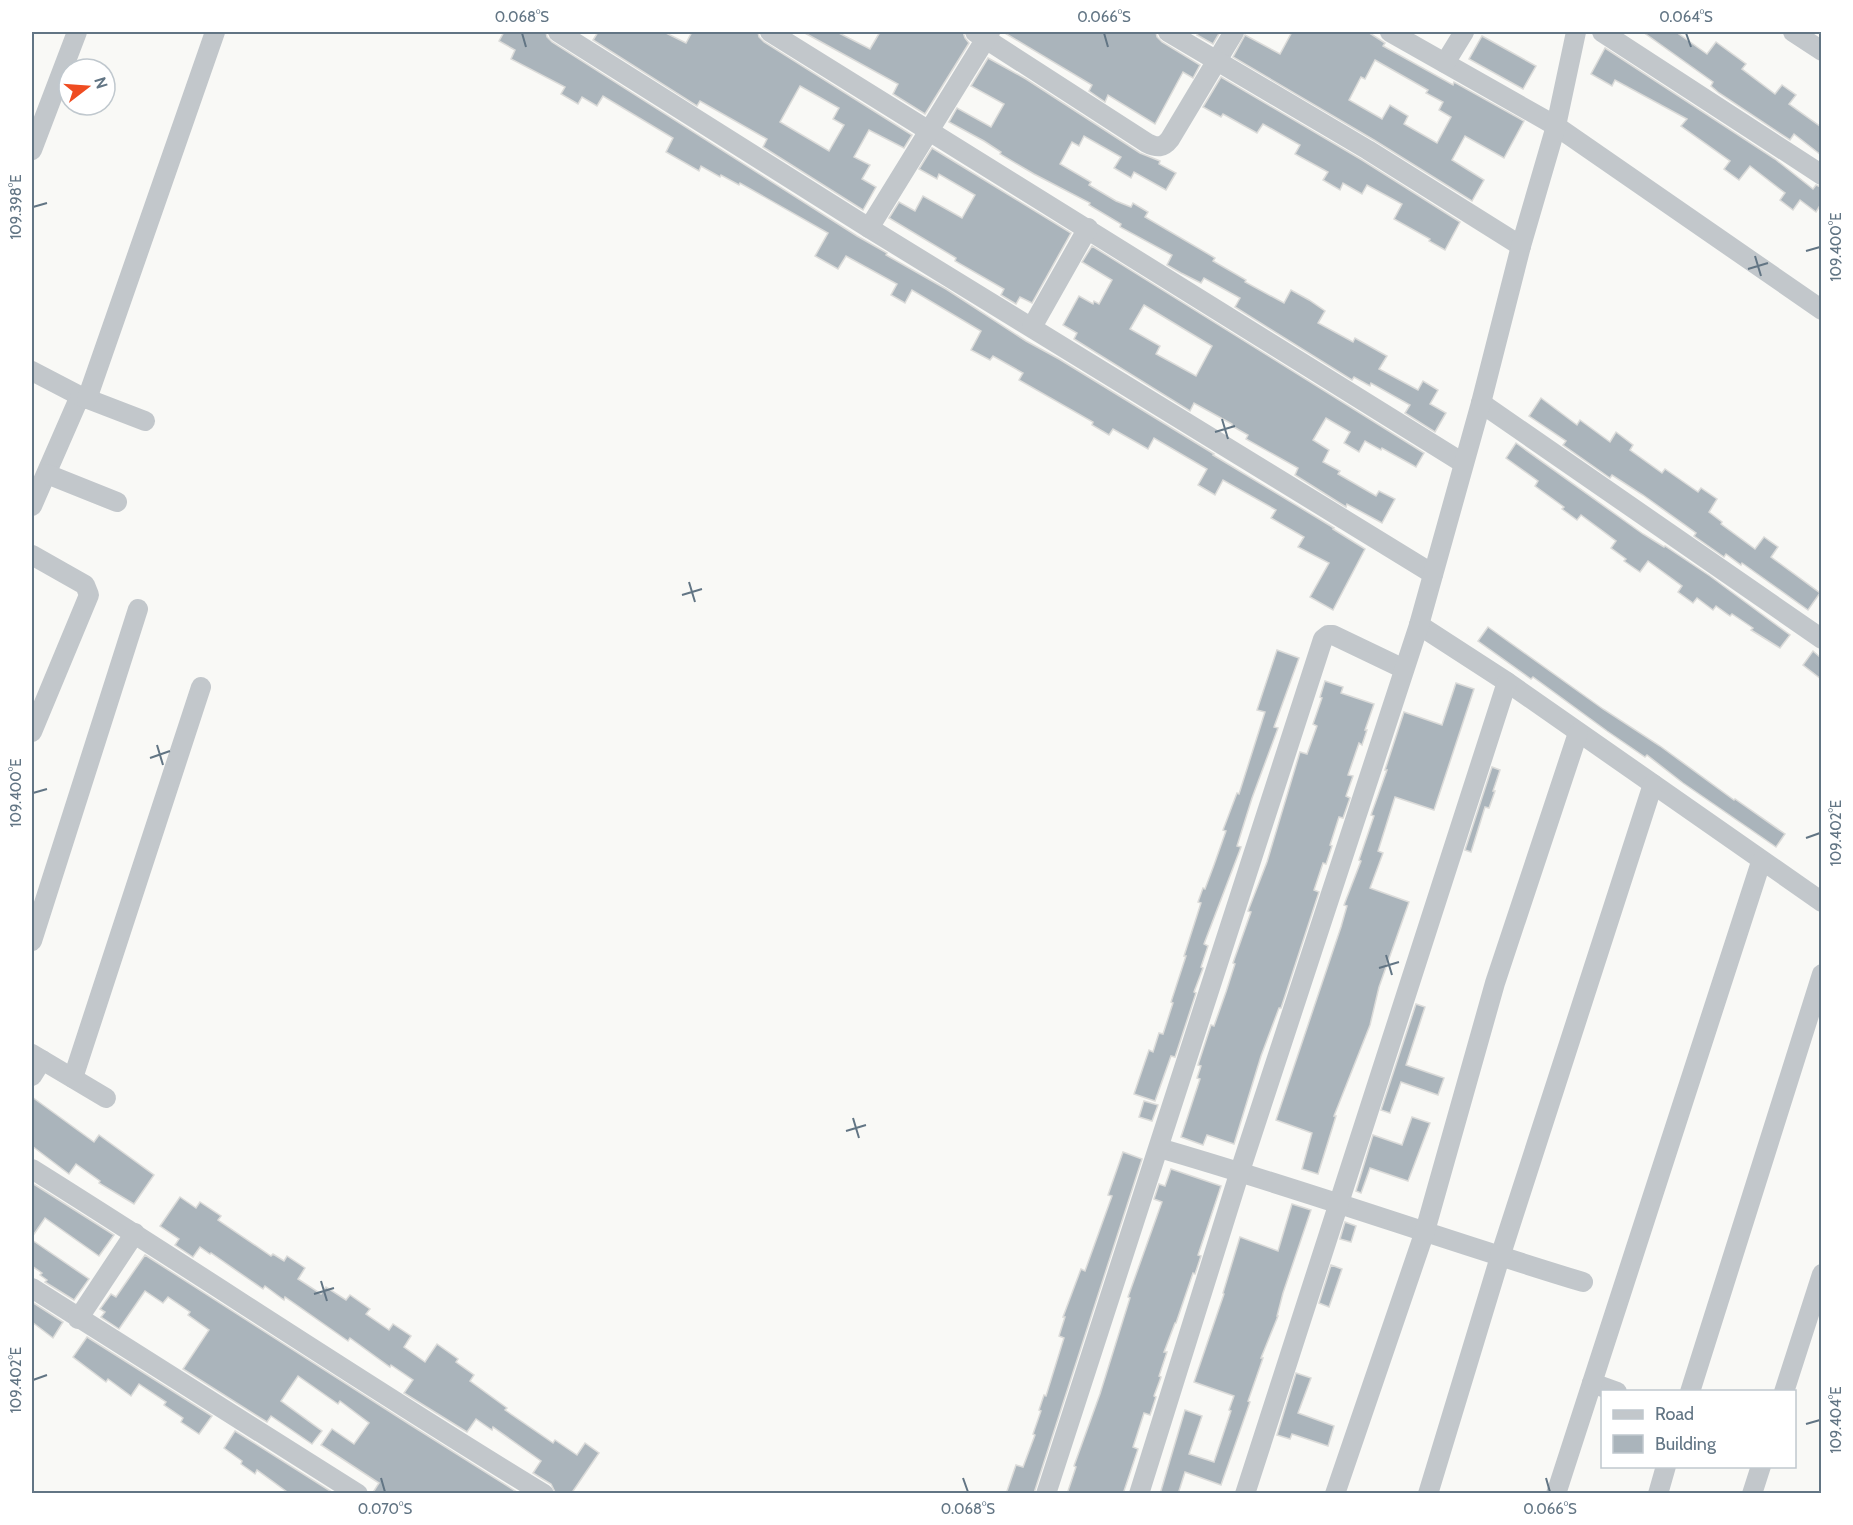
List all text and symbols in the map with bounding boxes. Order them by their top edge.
text: 0.068°S [495,8,549,26]
text: 0.066°S [1077,8,1131,26]
text: 0.064°S [1659,8,1713,26]
north arrow [57,57,117,117]
text: N [90,75,112,91]
text: 109.398°E [7,174,25,240]
text: 109.400°E [1827,213,1845,281]
text: 109.400°E [7,759,25,827]
text: 109.402°E [1827,800,1845,866]
text: 109.402°E [7,1347,25,1413]
text: 109.404°E [1827,1387,1845,1454]
legend [1601,1390,1796,1468]
text: Road [1655,1403,1694,1425]
text: Building [1655,1433,1717,1455]
text: 0.070°S [358,1500,412,1518]
text: 0.068°S [941,1500,995,1518]
text: 0.066°S [1523,1500,1577,1518]

